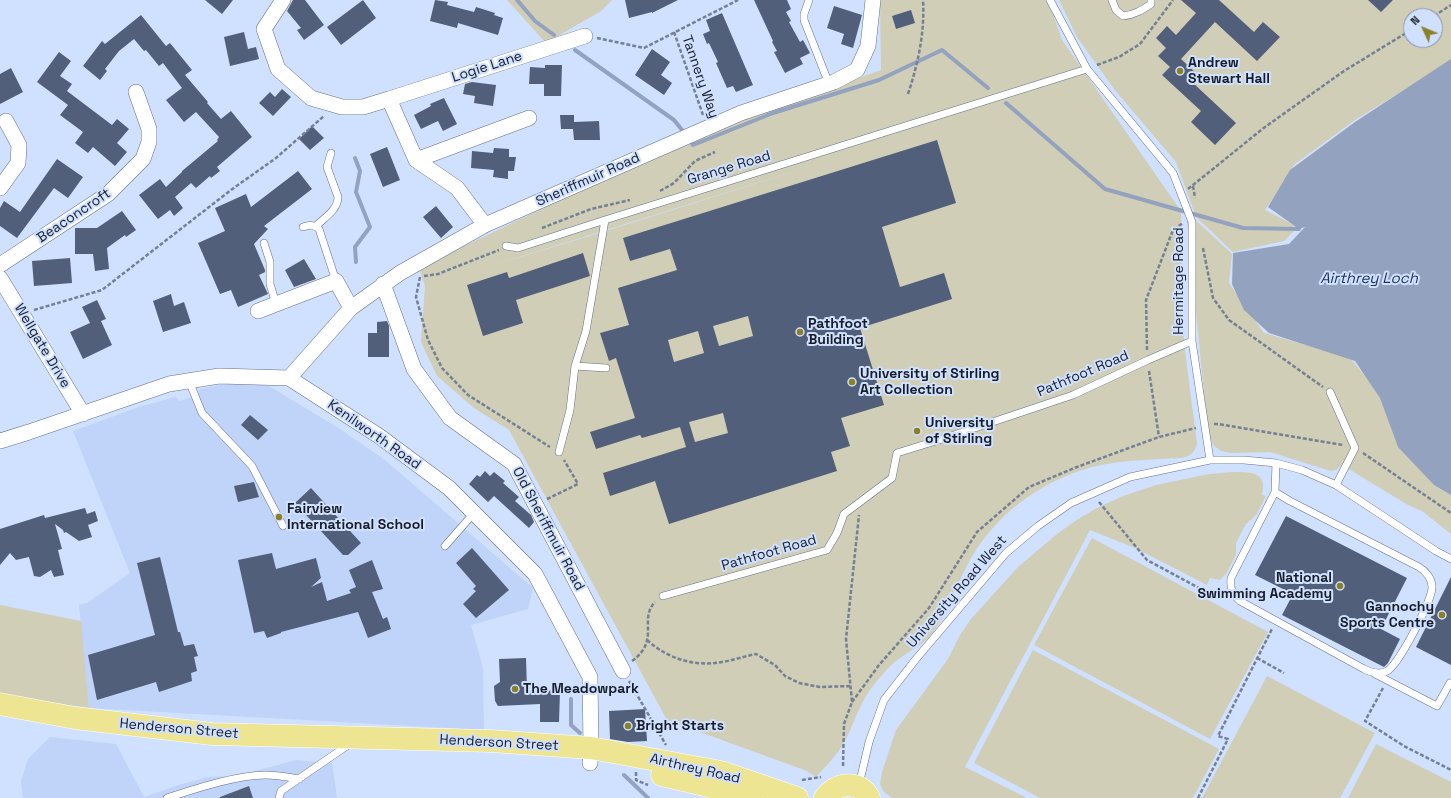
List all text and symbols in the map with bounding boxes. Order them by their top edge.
north arrow [1403,8,1443,48]
text: N [1407,13,1423,28]
street label: Tannery Way [678,33,722,121]
street label: Logie Lane [450,48,524,86]
place label: Andrew Stewart Hall [1188,55,1270,88]
marker: Andrew Stewart Hall [1175,66,1185,76]
street label: Grange Road [685,147,773,189]
street label: Sheriffmuir Road [533,150,643,210]
street label: Beaconcroft [34,185,114,247]
street label: Hermitage Road [1171,227,1187,335]
water label: Airthrey Loch [1320,270,1418,288]
street label: Wellgate Drive [10,301,74,391]
place label: Pathfoot Building [808,316,868,348]
marker: Pathfoot Building [795,327,805,337]
street label: Pathfoot Road [1035,347,1131,401]
place label: University of Stirling Art Collection [860,366,999,398]
marker: University of Stirling Art Collection [847,377,857,387]
street label: Kenilworth Road [324,397,424,473]
place label: University of Stirling [925,415,994,448]
marker: University of Stirling [912,426,922,436]
street label: Old Sheriffmuir Road [508,464,588,594]
place label: Fairview International School [287,501,424,534]
marker: Fairview International School [274,512,284,522]
street label: Pathfoot Road [720,531,818,575]
street label: University Road West [904,532,1010,652]
place label: National Swimming Academy [1198,570,1332,602]
marker: National Swimming Academy [1335,581,1345,591]
place label: Gannochy Sports Centre [1340,599,1434,632]
marker: Gannochy Sports Centre [1437,610,1447,620]
place label: The Meadowpark [523,681,639,697]
marker: The Meadowpark [510,684,520,694]
street label: Henderson Street [119,715,239,743]
place label: Bright Starts [636,718,724,734]
marker: Bright Starts [623,721,633,731]
street label: Henderson Street [439,731,559,755]
street label: Airthrey Road [648,750,742,788]

